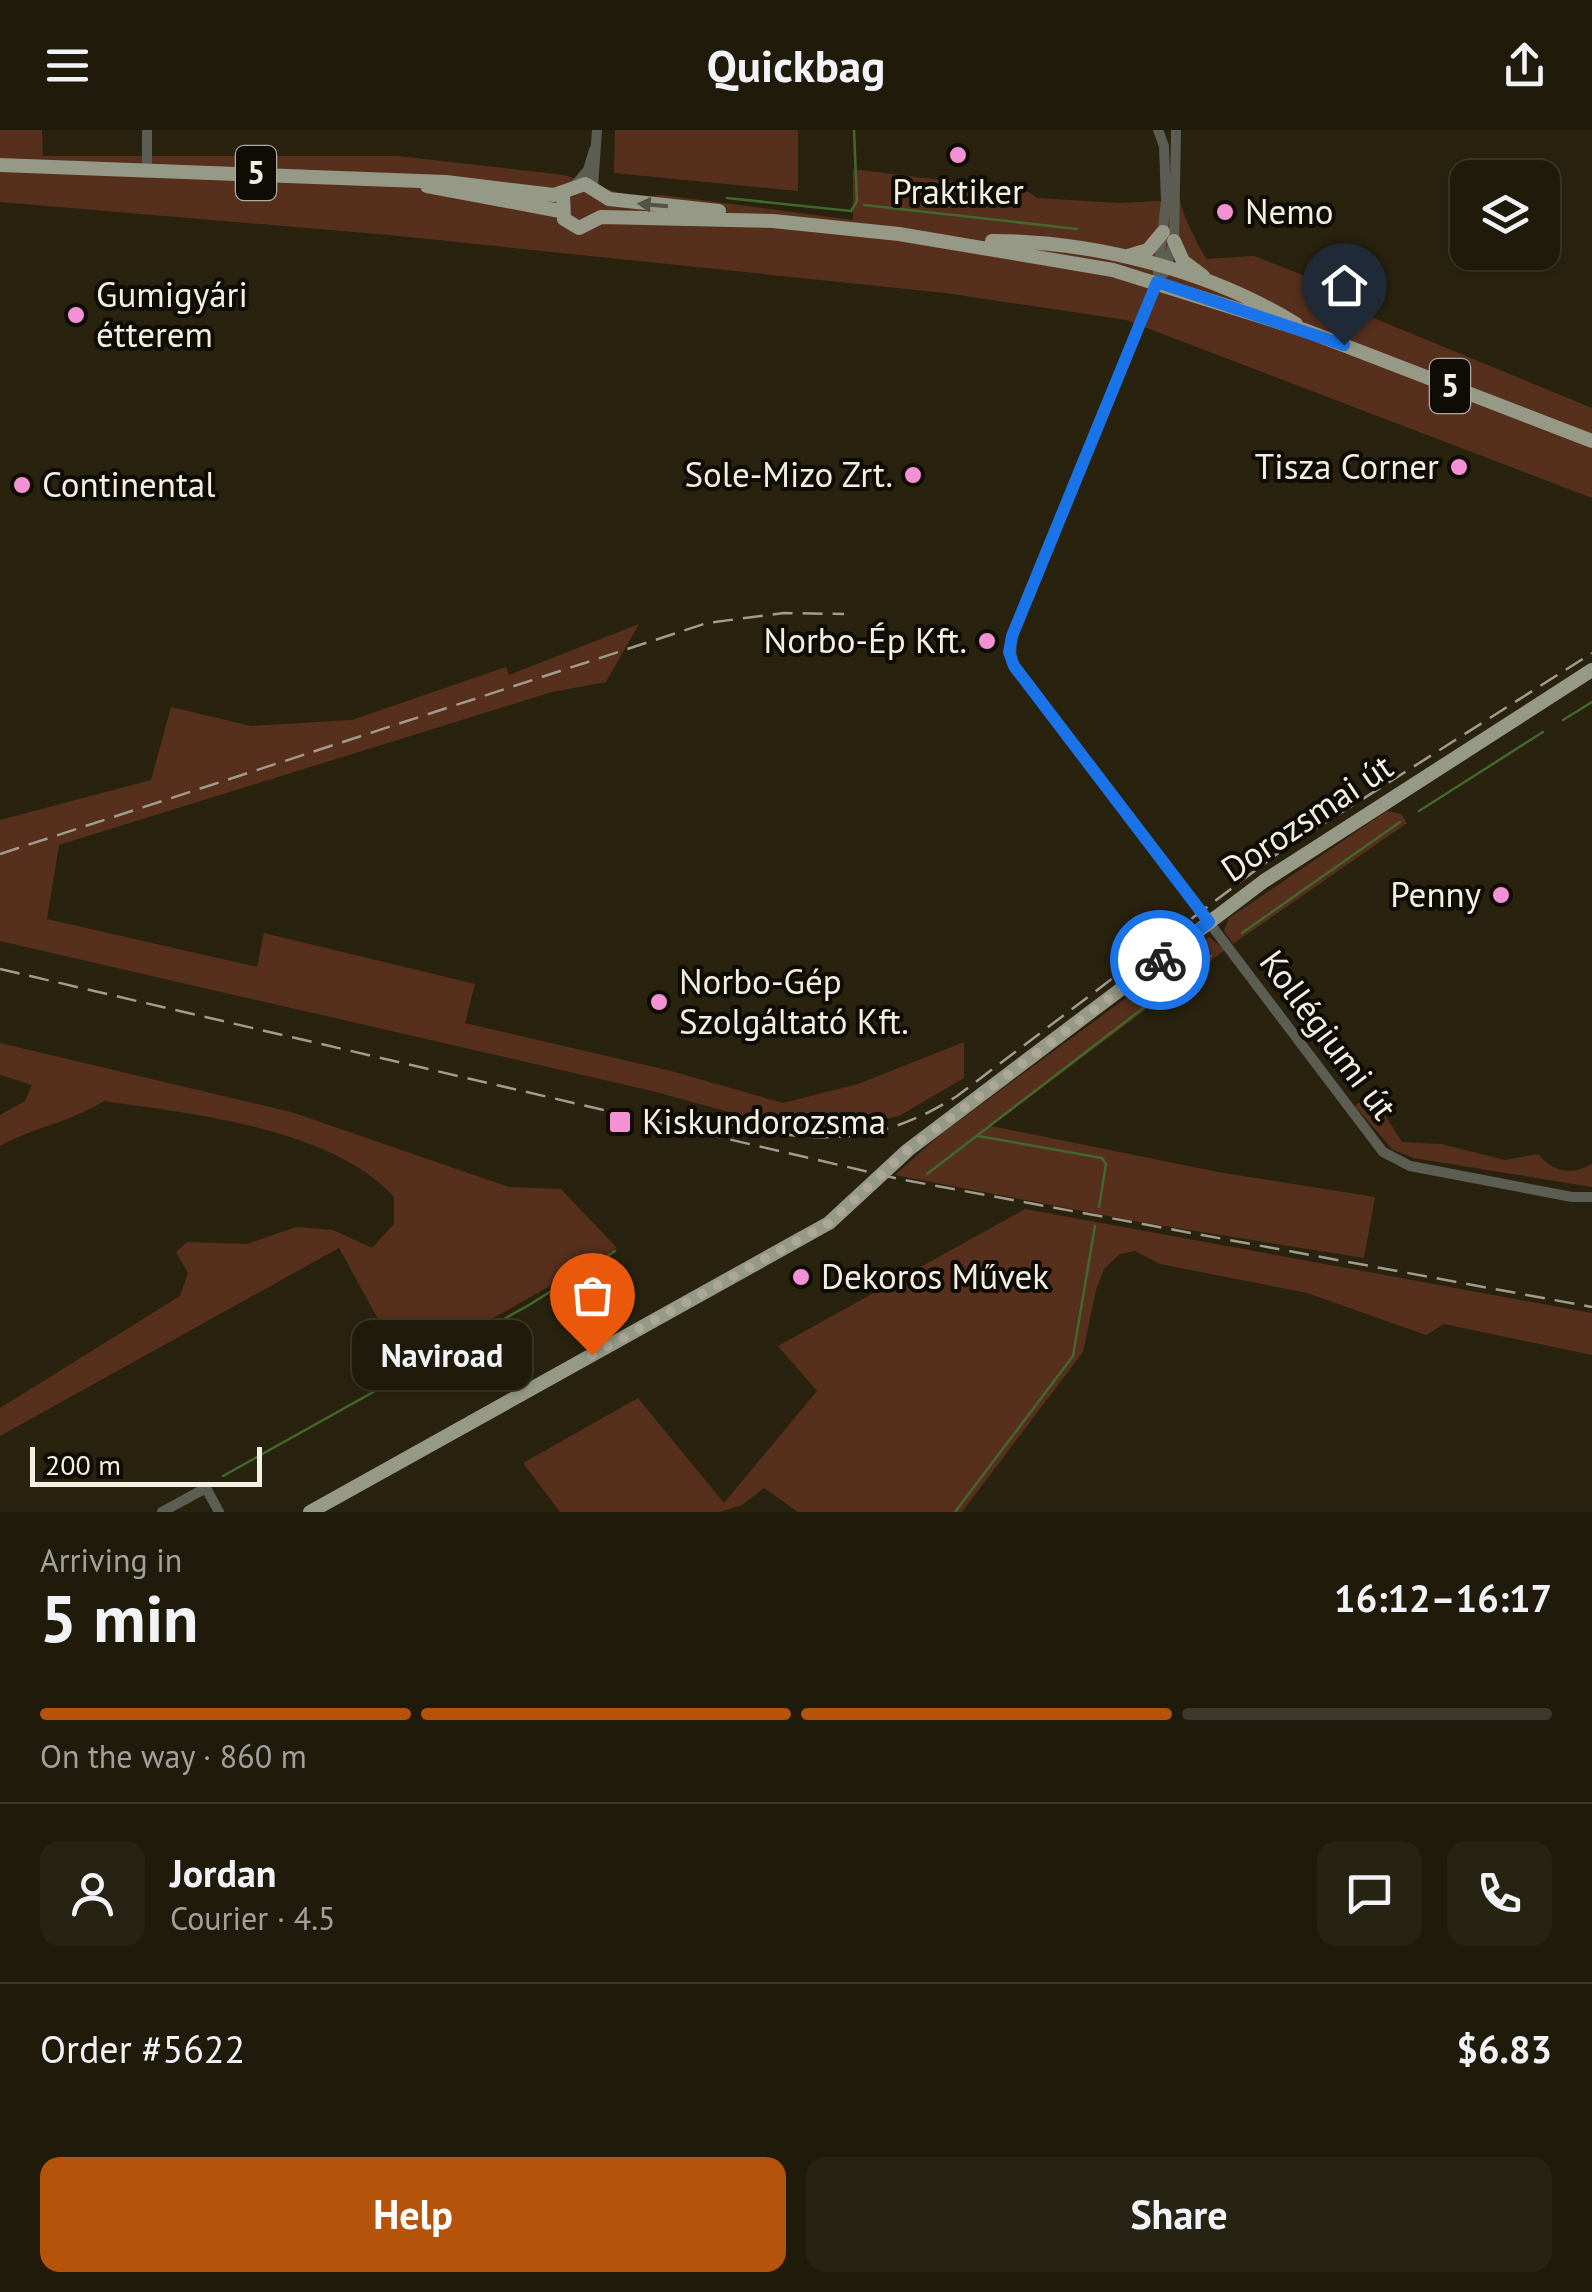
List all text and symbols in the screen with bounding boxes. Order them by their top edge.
text: Quickbag [707,36,885,94]
icon: menu [40,38,95,93]
icon: share [1497,38,1552,93]
marker: Praktiker [947,144,969,166]
road number: 5 [236,146,276,200]
map controls [1450,160,1560,270]
button: layers [1450,160,1560,270]
place label: Praktiker [892,168,1024,214]
place label: Nemo [1245,188,1334,234]
one-way arrow [636,196,668,212]
marker: Nemo [1214,201,1236,223]
pin [1302,243,1387,346]
icon: home [1317,258,1372,313]
place label: Gumigyári étterem [96,271,248,357]
marker: Gumigyári étterem [65,304,87,326]
road number: 5 [1430,359,1470,413]
place label: Tisza Corner [1255,443,1439,489]
place label: Sole-Mizo Zrt. [684,451,893,497]
marker: Tisza Corner [1448,456,1470,478]
place label: Continental [42,461,215,507]
marker: Sole-Mizo Zrt. [902,464,924,486]
marker: Continental [11,474,33,496]
place label: Norbo-Ép Kft. [764,617,967,663]
marker: Norbo-Ép Kft. [976,630,998,652]
street label: Dorozsmai út [1212,743,1401,891]
place label: Penny [1390,871,1481,917]
marker: Penny [1490,884,1512,906]
courier [1110,910,1210,1010]
icon: bike [1133,933,1188,988]
street label: Kollégiumi út [1250,940,1408,1129]
place label: Norbo-Gép Szolgáltató Kft. [679,958,909,1044]
marker: Norbo-Gép Szolgáltató Kft. [648,991,670,1013]
place label: Kiskundorozsma [642,1098,886,1144]
marker: Kiskundorozsma [607,1109,633,1135]
pin [550,1253,635,1356]
place label: Dekoros Művek [821,1253,1049,1299]
marker: Dekoros Művek [790,1266,812,1288]
icon: bag [565,1268,620,1323]
callout: Naviroad [352,1320,532,1390]
text: Naviroad [381,1334,503,1376]
scale bar [30,1442,262,1486]
text: 200 m [45,1446,121,1483]
text: Arriving in [40,1539,182,1581]
text: 16:12–16:17 [1334,1573,1552,1622]
text: 5 min [40,1576,199,1660]
text: On the way · 860 m [40,1735,307,1777]
button: person [40,1841,145,1946]
button: chat [1317,1841,1422,1946]
button: phone [1447,1841,1552,1946]
text: Jordan [170,1848,276,1897]
text: Courier · 4.5 [170,1897,336,1939]
text: Order #5622 [40,2024,245,2073]
text: $6.83 [1456,2024,1552,2073]
button: Help [40,2157,786,2272]
button: Share [806,2157,1552,2272]

